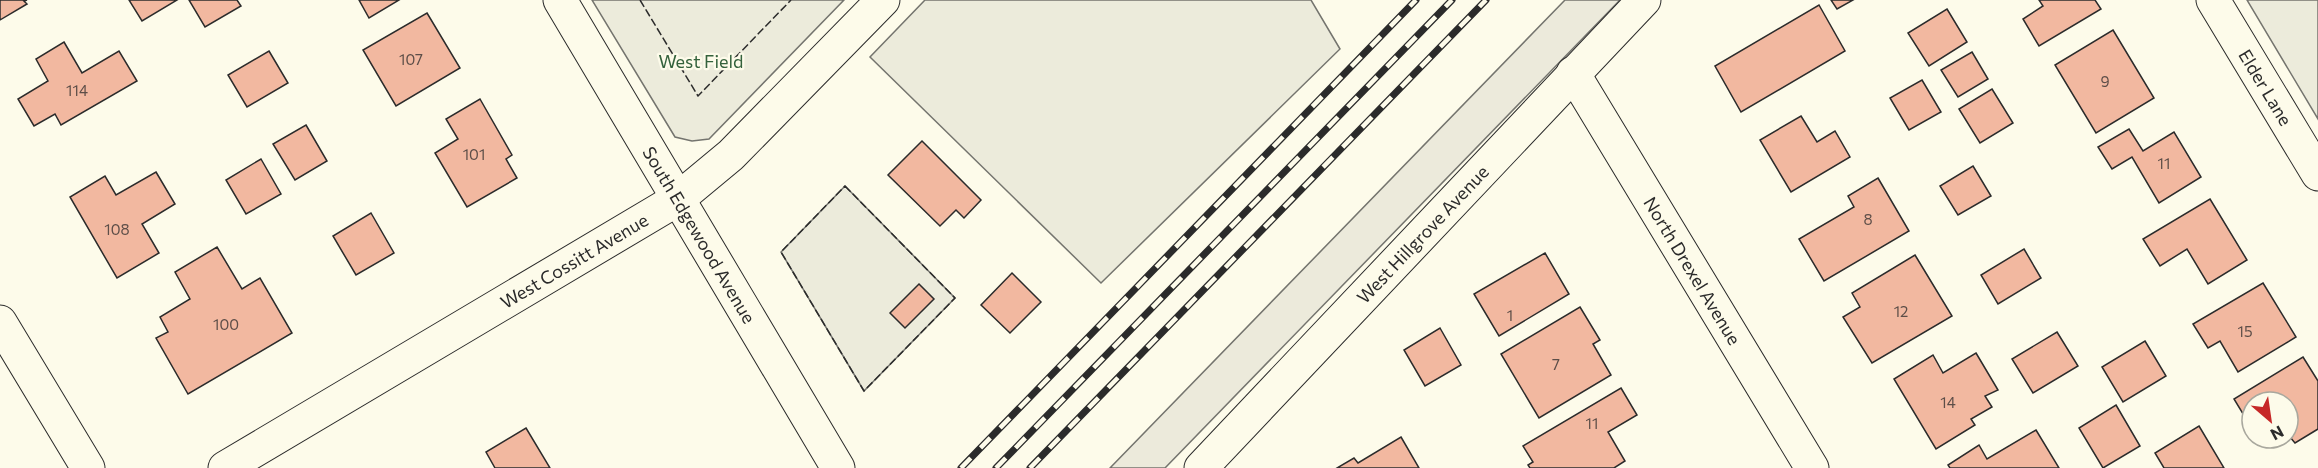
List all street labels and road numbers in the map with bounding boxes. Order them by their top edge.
street label: Elder Lane [2234,45,2297,130]
street label: South Edgewood Avenue [638,142,760,327]
street label: West Hillgrove Avenue [1352,161,1493,308]
street label: North Drexel Avenue [1639,193,1746,349]
street label: West Cossitt Avenue [496,208,652,313]

